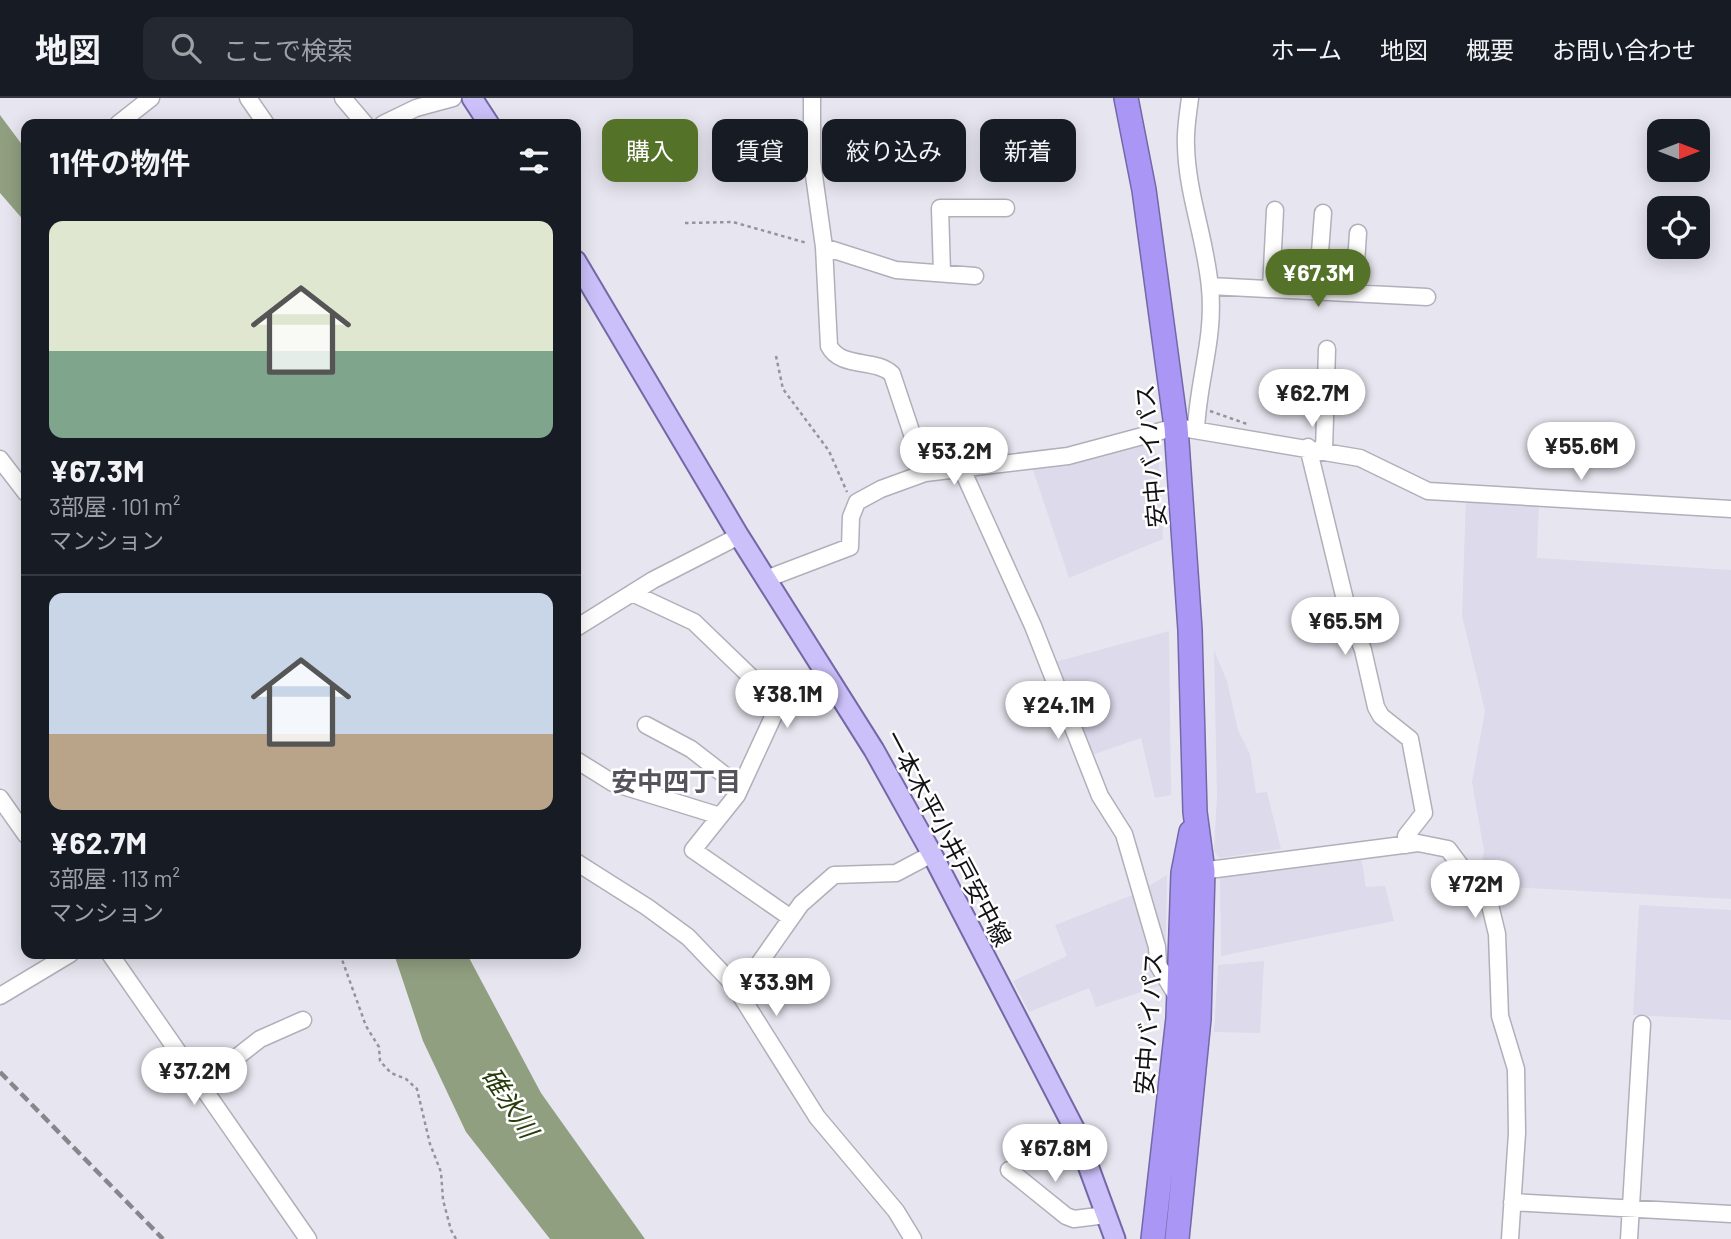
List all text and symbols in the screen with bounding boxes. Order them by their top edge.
search box [143,17,633,80]
text: 地図 [35,29,101,69]
icon: search [167,29,205,67]
text: ここで検索 [223,34,353,65]
text: ホーム [1271,35,1342,64]
text: 地図 [1380,35,1428,64]
text: 概要 [1466,35,1514,64]
text: お問い合わせ [1552,35,1696,64]
chip: 購入 [602,119,698,182]
chip: 賃貸 [712,119,808,182]
chip: 絞り込み [822,119,966,182]
chip: 新着 [980,119,1076,182]
north arrow [1647,119,1710,182]
map controls [1647,119,1710,259]
icon: filters [515,142,553,180]
text: 11件の物件 [49,144,190,180]
button: locate [1647,196,1710,259]
pin: ¥67.3M [1261,250,1375,309]
text: ¥67.3M [1281,258,1355,286]
icon: home [238,267,364,393]
pin: ¥62.7M [1255,370,1369,429]
text: ¥62.7M [1274,378,1350,406]
street label: 安中バイパス [1129,383,1171,529]
pin: ¥55.6M [1524,422,1638,482]
pin: ¥53.2M [897,428,1011,487]
text: ¥55.6M [1543,431,1619,459]
text: ¥53.2M [916,436,992,464]
text: ¥67.3M [49,452,144,488]
text: 3部屋 · 101 m² [49,492,180,520]
text: マンション [49,526,164,554]
pin: ¥65.5M [1288,598,1402,657]
text: ¥65.5M [1307,606,1383,634]
icon: home [238,639,364,765]
pin: ¥38.1M [730,670,844,730]
text: ¥38.1M [751,679,823,707]
pin: ¥24.1M [1001,682,1115,741]
text: ¥24.1M [1021,690,1095,718]
street label: 一本木平小井戸安中線 [880,725,1018,951]
district label: 安中四丁目 [611,765,741,796]
text: ¥62.7M [49,824,147,860]
pin: ¥72M [1434,860,1516,920]
text: 3部屋 · 113 m² [49,864,180,892]
text: ¥72M [1447,869,1503,897]
text: マンション [49,898,164,926]
street label: 安中バイパス [1129,950,1167,1096]
pin: ¥33.9M [719,958,833,1018]
text: ¥33.9M [738,967,814,995]
pin: ¥37.2M [137,1048,251,1107]
text: ¥37.2M [157,1056,231,1084]
water label: 碓氷川 [477,1061,547,1146]
pin: ¥67.8M [998,1124,1112,1184]
text: ¥67.8M [1018,1133,1092,1161]

